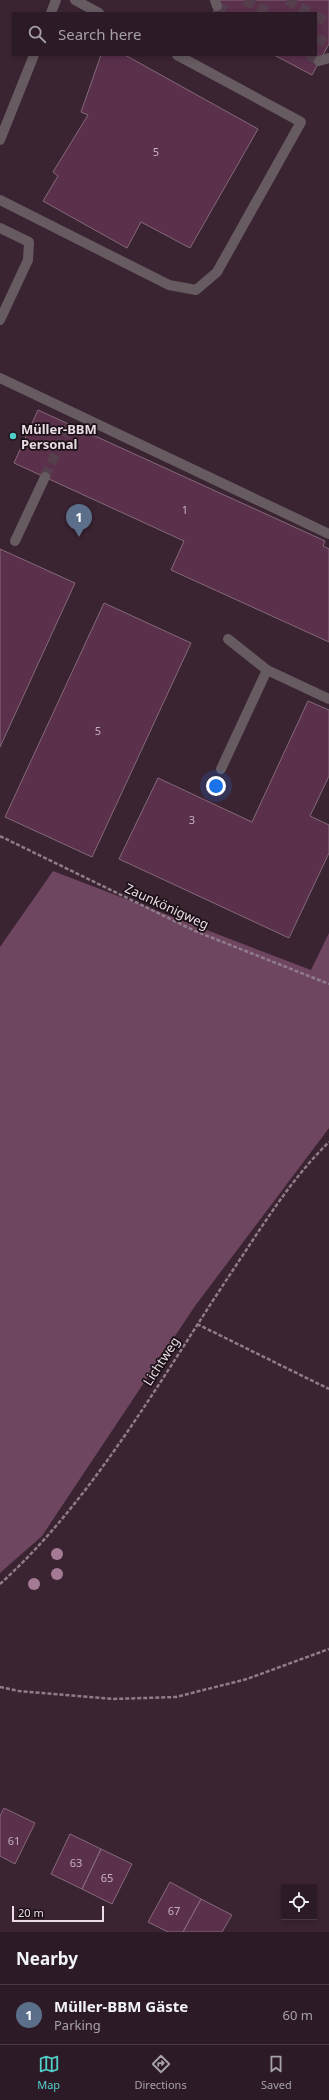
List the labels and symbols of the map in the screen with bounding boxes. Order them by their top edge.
house number: 5 [153,144,159,159]
place label: Müller-BBM Personal [21,420,97,453]
marker: Müller-BBM Personal [8,431,18,441]
house number: 1 [182,502,188,517]
pin: 1 [66,504,92,537]
house number: 5 [95,723,101,738]
your location [206,776,226,796]
house number: 3 [189,812,195,827]
street label: Zaunkönigweg [122,879,212,933]
street label: Lichtweg [139,1333,183,1389]
house number: 61 [8,1833,20,1848]
house number: 63 [70,1855,82,1870]
house number: 65 [101,1870,113,1885]
house number: 67 [168,1903,180,1918]
scale bar [12,1904,104,1923]

